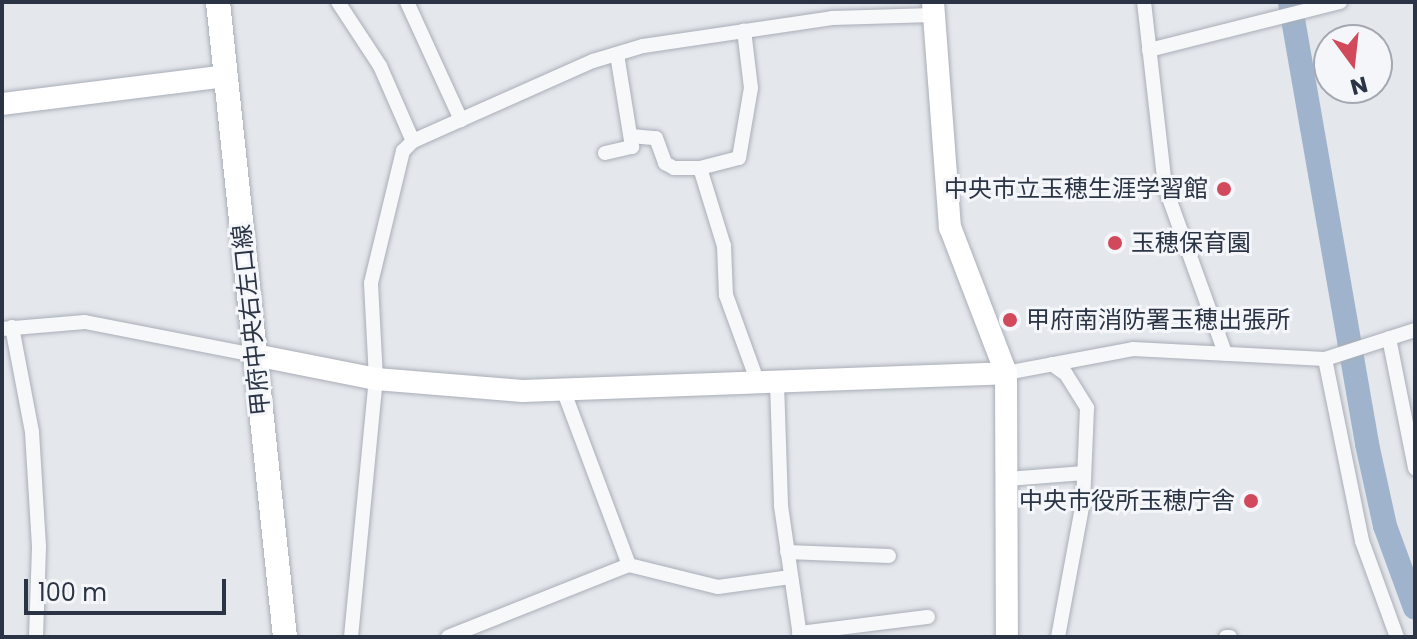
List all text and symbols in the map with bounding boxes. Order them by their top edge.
north arrow [1313,24,1393,104]
text: N [1347,69,1371,103]
place label: 中央市立玉穂生涯学習館 [944,175,1208,203]
marker: 中央市立玉穂生涯学習館 [1215,180,1233,198]
street label: 甲府中央右左口線 [227,223,275,417]
place label: 玉穂保育園 [1131,229,1251,257]
marker: 玉穂保育園 [1106,234,1124,252]
place label: 甲府南消防署玉穂出張所 [1026,306,1290,334]
marker: 甲府南消防署玉穂出張所 [1001,311,1019,329]
place label: 中央市役所玉穂庁舎 [1019,487,1235,515]
marker: 中央市役所玉穂庁舎 [1242,492,1260,510]
scale bar [28,563,230,613]
text: 100 m [38,576,107,609]

